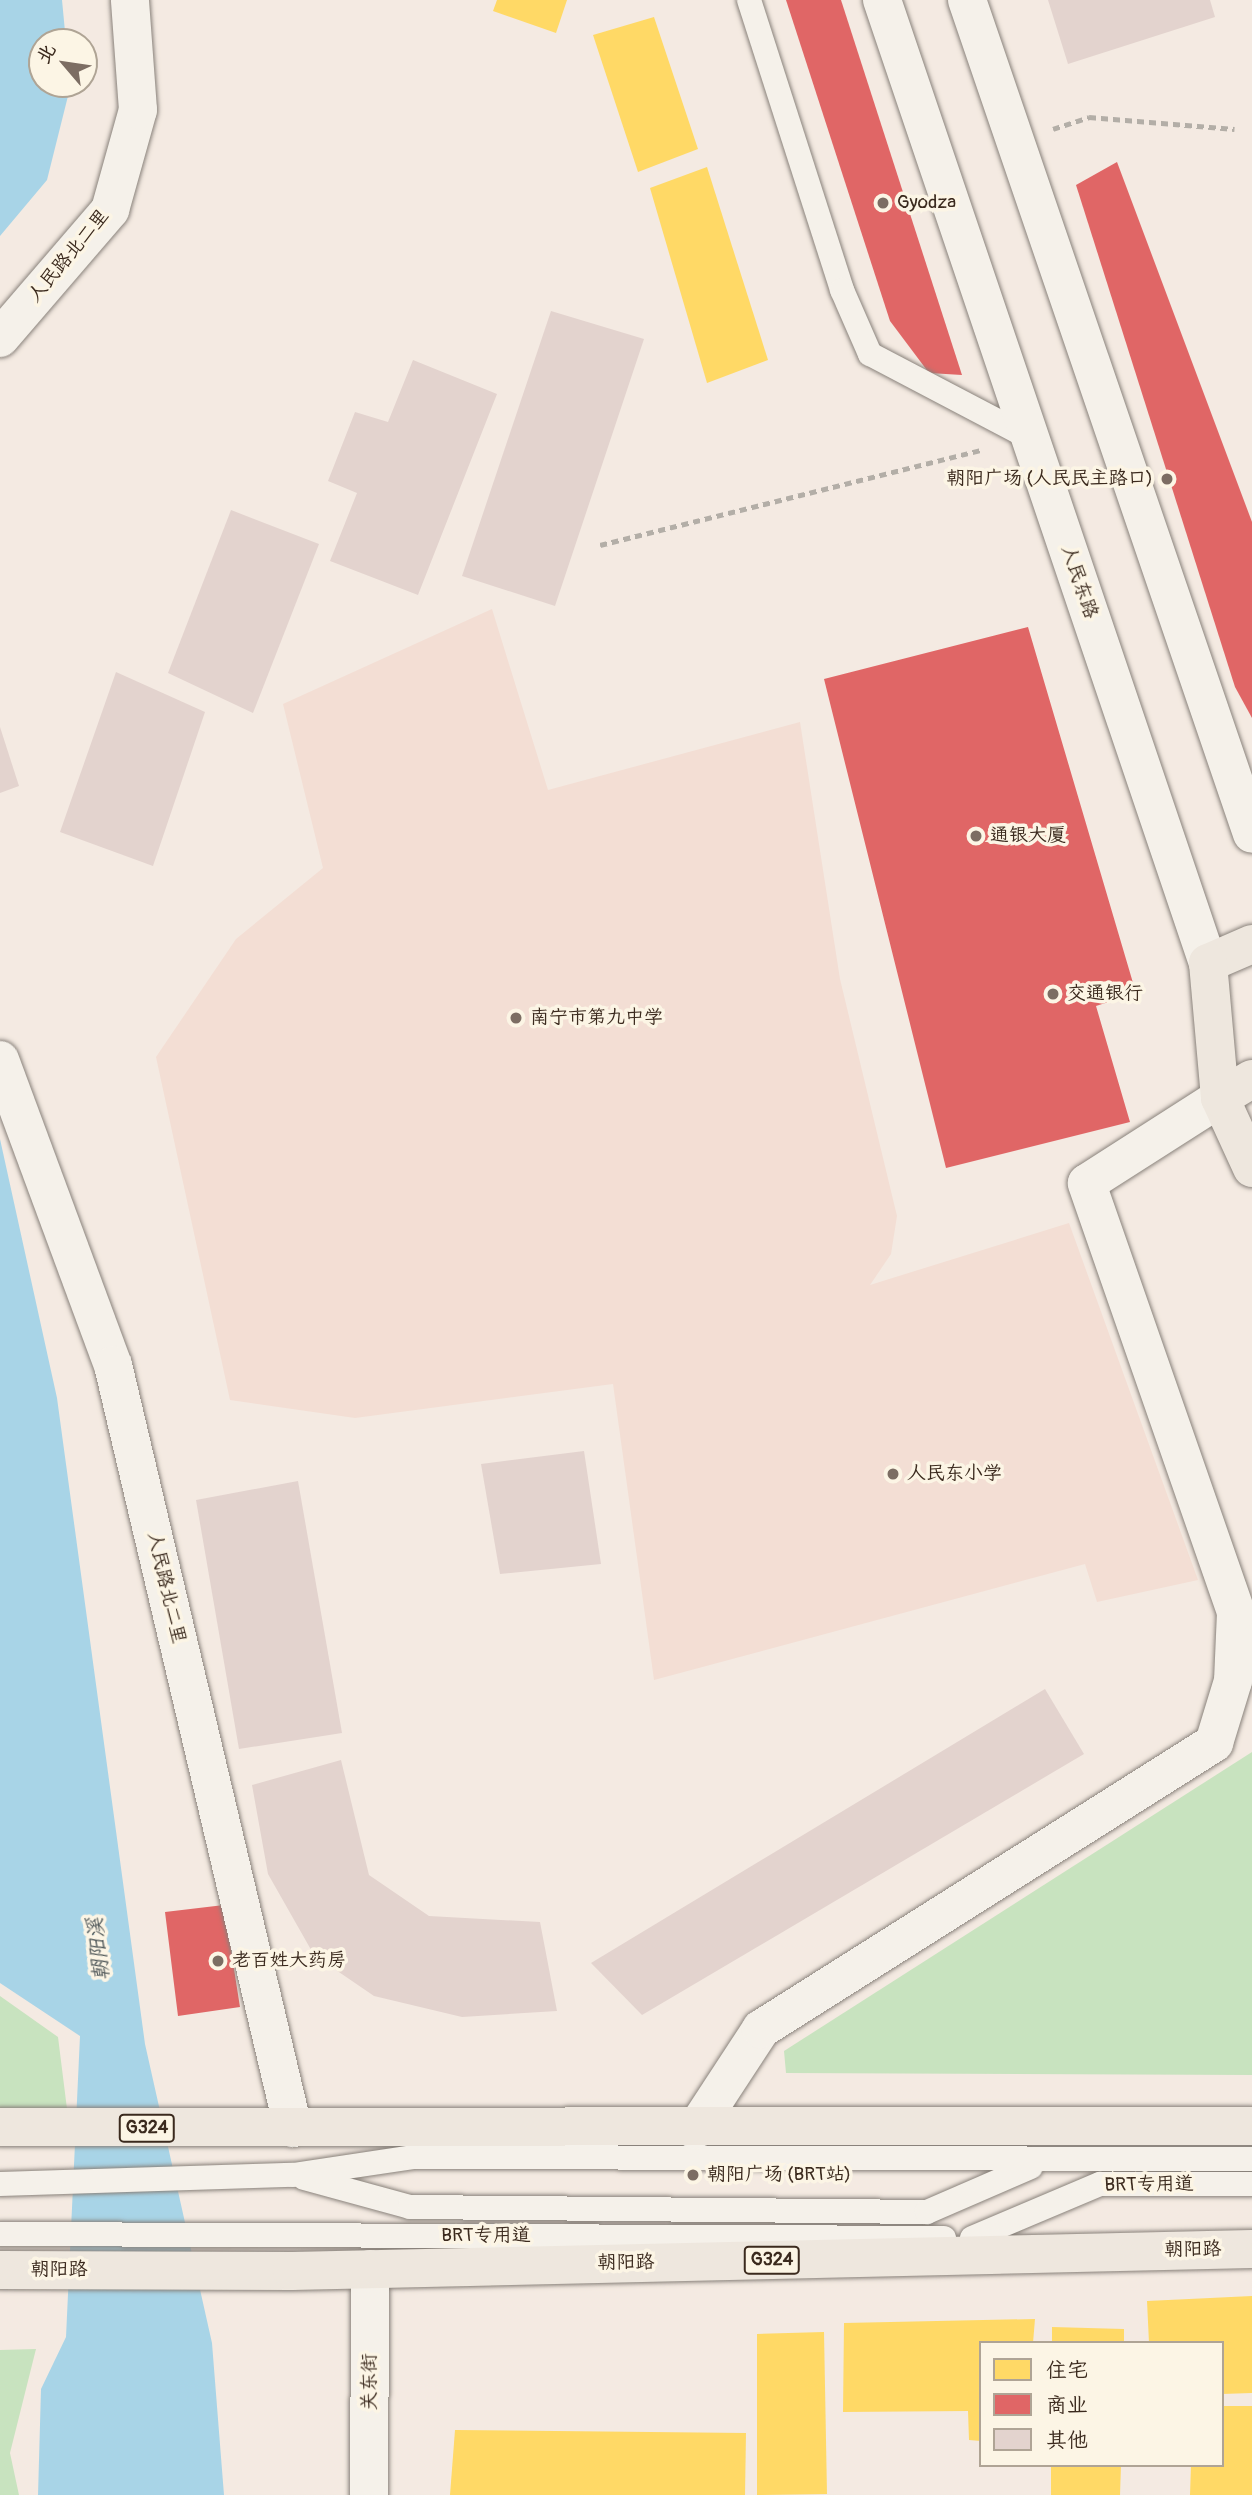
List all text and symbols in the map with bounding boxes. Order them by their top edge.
north arrow [28,28,98,98]
text: 北 [31,40,61,68]
place label: Gyodza [897,192,956,214]
marker: Gyodza [875,195,891,211]
street label: 人民路北二里 [24,205,114,307]
place label: 朝阳广场 (人民民主路口) [946,468,1153,490]
marker: 朝阳广场 (人民民主路口) [1159,471,1175,487]
street label: 人民东路 [1056,542,1102,622]
place label: 通银大厦 [990,825,1066,847]
marker: 通银大厦 [968,828,984,844]
place label: 交通银行 [1067,983,1143,1005]
marker: 交通银行 [1045,986,1061,1002]
place label: 南宁市第九中学 [530,1007,663,1029]
marker: 南宁市第九中学 [508,1010,524,1026]
place label: 人民东小学 [907,1463,1002,1485]
marker: 人民东小学 [885,1466,901,1482]
street label: 人民路北二里 [142,1530,190,1646]
water label: 朝阳溪 [83,1916,115,1982]
place label: 老百姓大药房 [232,1950,346,1972]
marker: 老百姓大药房 [210,1953,226,1969]
road number: G324 [117,2114,177,2142]
place label: 朝阳广场 (BRT站) [707,2164,851,2186]
marker: 朝阳广场 (BRT站) [685,2167,701,2183]
street label: BRT专用道 [1104,2173,1194,2197]
street label: BRT专用道 [441,2225,531,2247]
street label: 朝阳路 [1164,2238,1222,2262]
road number: G324 [742,2246,802,2274]
street label: 朝阳路 [597,2251,655,2275]
street label: 朝阳路 [31,2259,87,2281]
legend [979,2341,1224,2467]
street label: 关东街 [359,2354,381,2410]
text: 住宅 [1046,2357,1088,2384]
text: 商业 [1046,2392,1088,2419]
text: 其他 [1046,2427,1088,2454]

